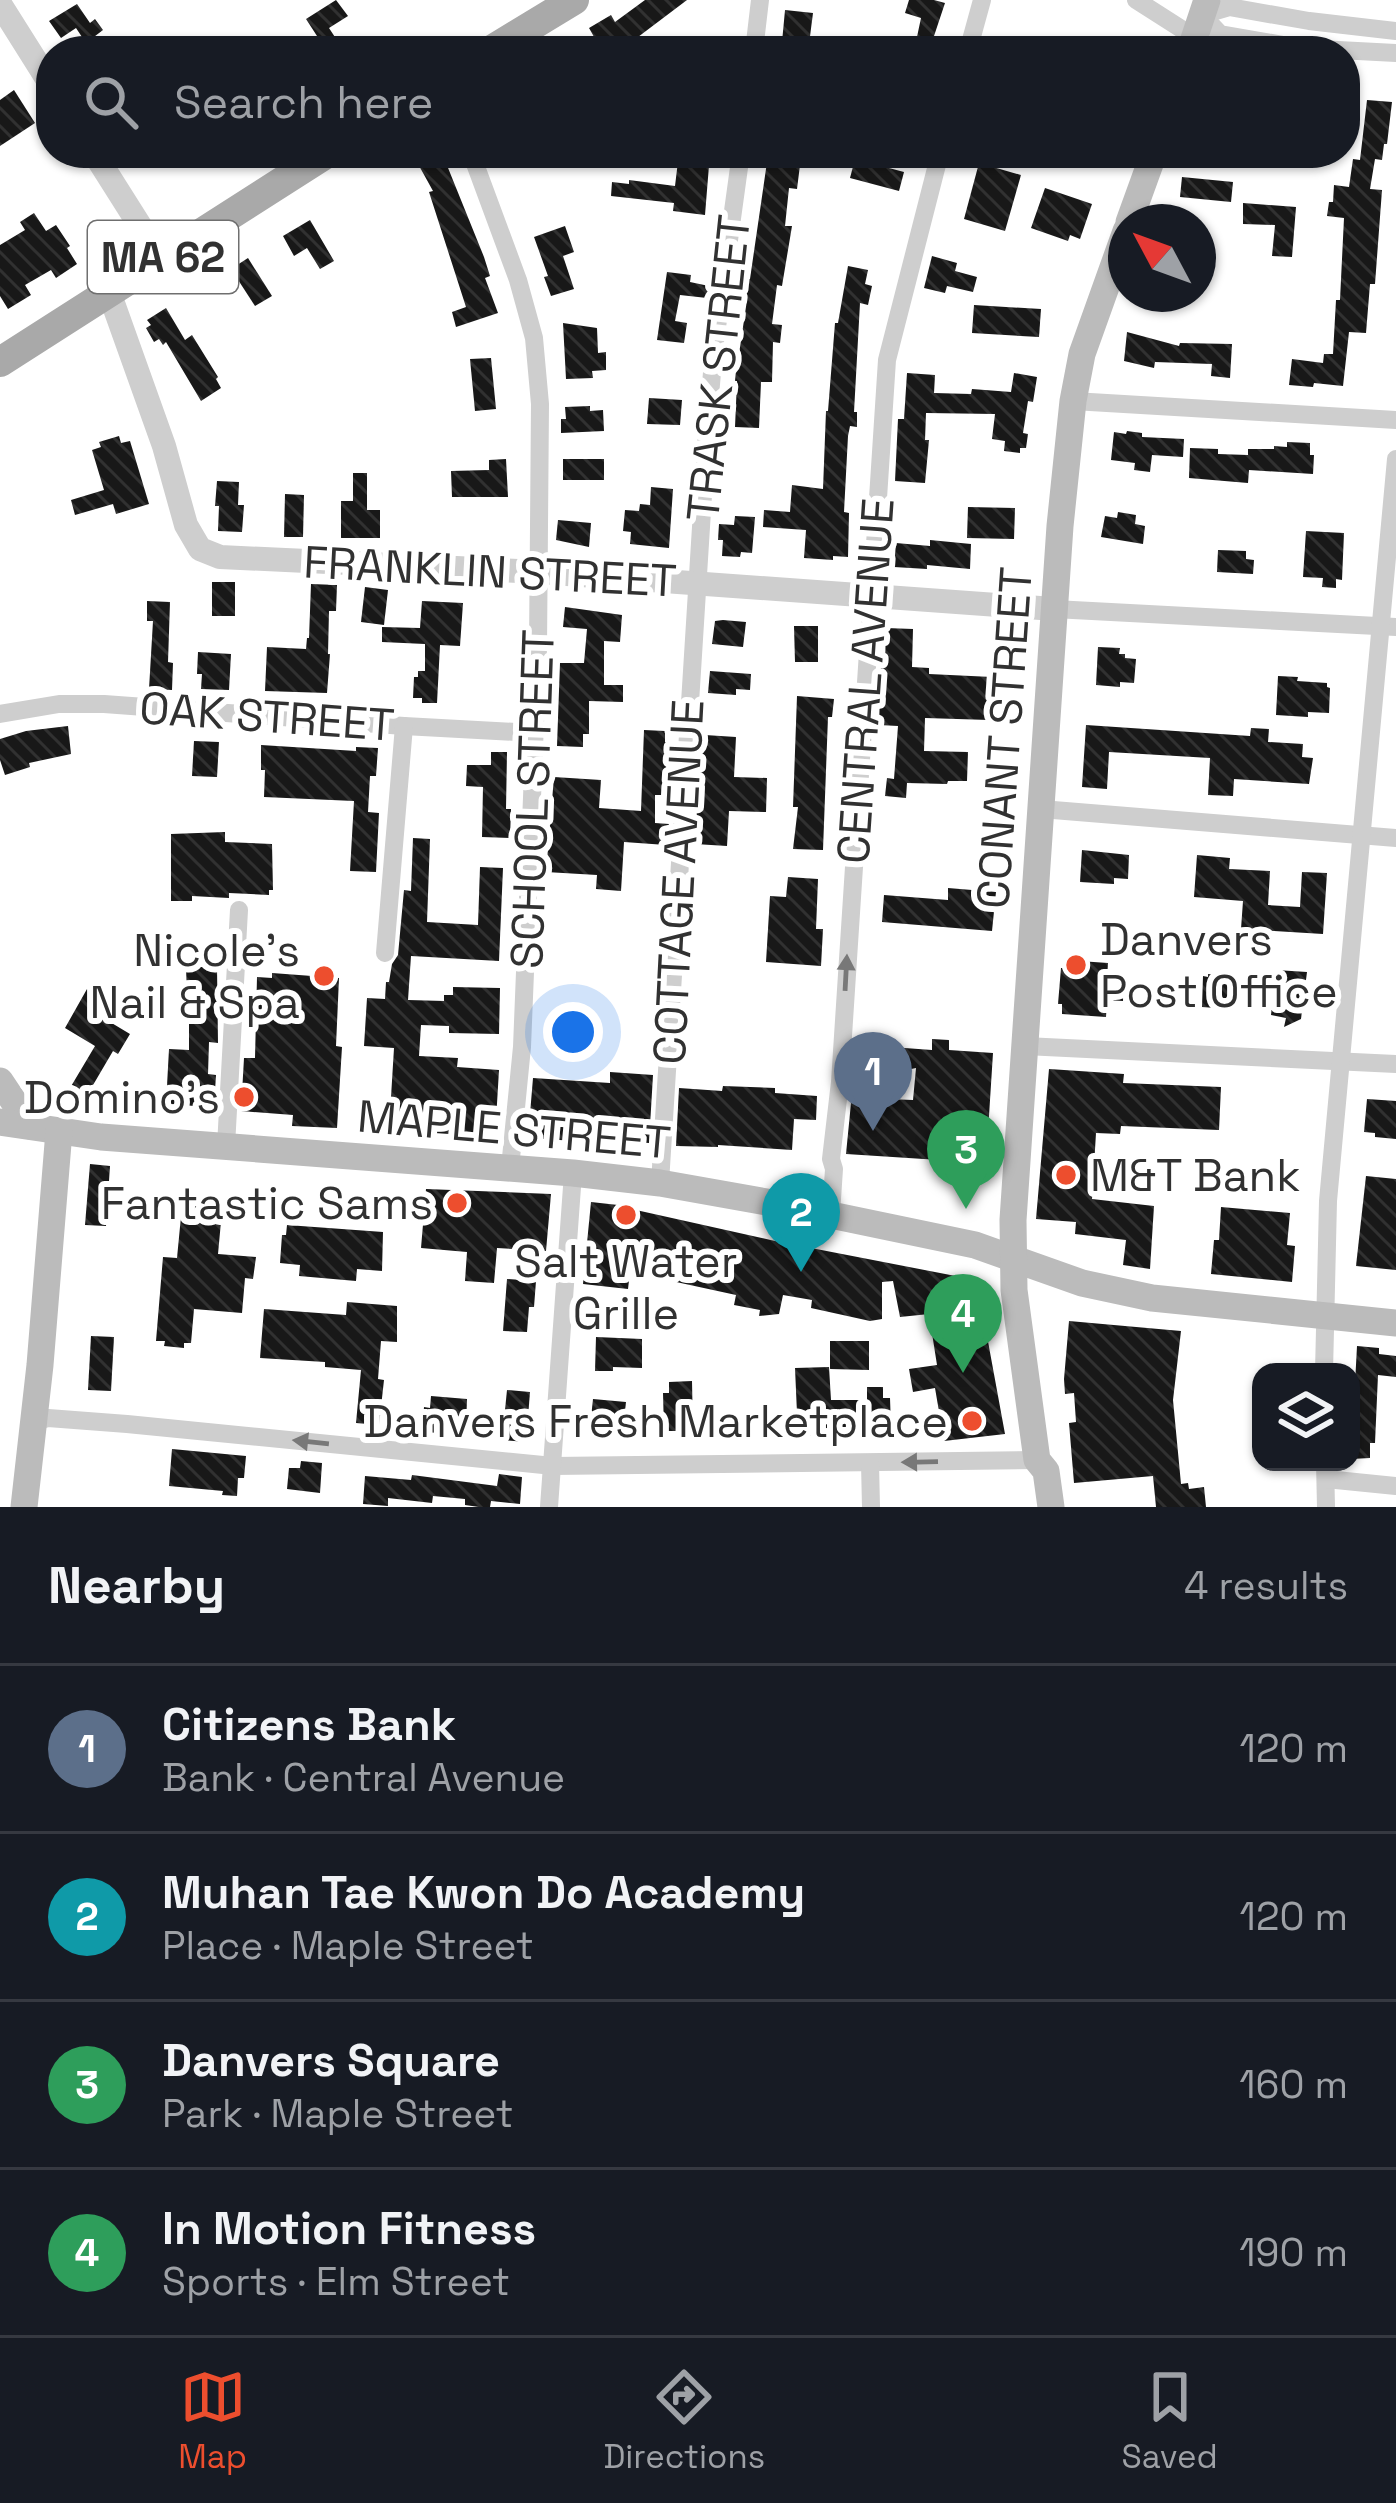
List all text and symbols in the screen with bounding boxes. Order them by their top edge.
search box [36,36,1360,168]
icon: search [78,69,144,135]
text: Search here [174,74,433,131]
north arrow [1108,204,1216,312]
street label: TRASK STREET [674,212,763,524]
road number: MA 62 [88,221,238,293]
street label: CENTRAL AVENUE [824,496,907,866]
street label: FRANKLIN STREET [302,533,678,610]
street label: CONANT STREET [964,565,1045,911]
street label: SCHOOL STREET [498,628,567,970]
street label: OAK STREET [138,679,396,754]
street label: COTTAGE AVENUE [640,698,717,1066]
place label: Danvers Post Office [1100,911,1338,1020]
place label: Nicole’s Nail & Spa [89,922,300,1031]
marker: Danvers Post Office [1063,952,1089,978]
one-way arrow [837,954,856,991]
marker: Nicole’s Nail & Spa [311,963,337,989]
your location [543,1002,603,1062]
pin: 1 [834,1032,912,1131]
place label: Domino's [24,1069,220,1126]
marker: Domino's [231,1084,257,1110]
street label: MAPLE STREET [355,1087,673,1172]
pin: 3 [927,1110,1005,1209]
place label: M&T Bank [1090,1147,1300,1204]
marker: M&T Bank [1053,1162,1079,1188]
pin: 2 [762,1173,840,1272]
place label: Fantastic Sams [101,1175,433,1232]
marker: Fantastic Sams [444,1190,470,1216]
marker: Salt Water Grille [613,1202,639,1228]
place label: Salt Water Grille [514,1233,738,1342]
pin: 4 [924,1274,1002,1373]
map controls [1252,1363,1360,1471]
button: layers [1252,1363,1360,1471]
place label: Danvers Fresh Marketplace [364,1393,948,1450]
marker: Danvers Fresh Marketplace [959,1408,985,1434]
one-way arrow [292,1432,329,1451]
one-way arrow [900,1452,938,1472]
text: Nearby [48,1553,225,1618]
text: 4 results [1184,1561,1348,1610]
text: Citizens Bank [162,1696,456,1753]
text: 1 [78,1724,96,1773]
text: 120 m [1240,1724,1348,1773]
text: Bank · Central Avenue [162,1753,565,1802]
text: Muhan Tae Kwon Do Academy [162,1864,805,1921]
text: 2 [75,1892,99,1941]
text: 120 m [1240,1892,1348,1941]
text: Place · Maple Street [162,1921,534,1970]
text: Danvers Square [162,2032,500,2089]
text: 3 [75,2060,99,2109]
text: 160 m [1239,2060,1348,2109]
text: Park · Maple Street [162,2089,514,2138]
text: In Motion Fitness [162,2200,536,2257]
text: 4 [75,2228,99,2277]
text: 190 m [1239,2228,1348,2277]
text: Sports · Elm Street [162,2257,510,2306]
tab: Map [178,2364,247,2478]
tab: Directions [603,2364,765,2478]
tab: Saved [1122,2364,1218,2478]

